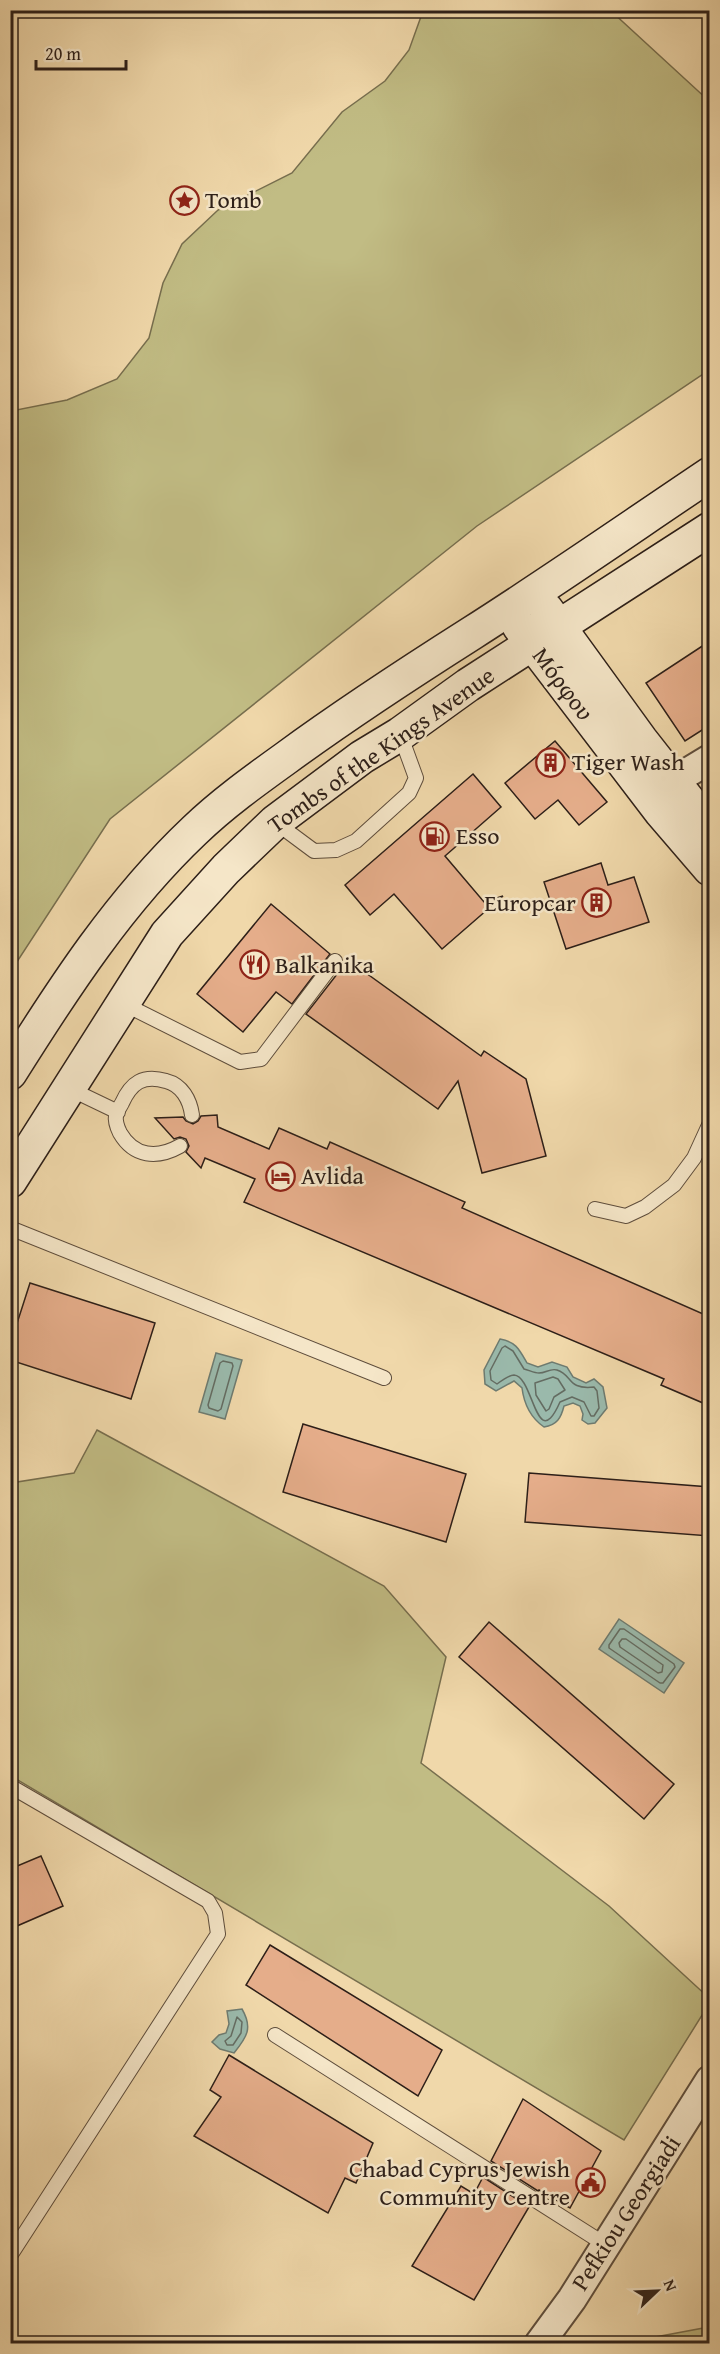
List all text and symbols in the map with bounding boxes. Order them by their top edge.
scale bar [36,33,126,71]
text: 20 m [45,40,81,67]
place label: Tomb [205,182,262,217]
place icon: Tomb [168,184,200,216]
street label: Μόρφου [524,640,603,728]
street label: Tombs of the Kings Avenue [260,658,501,841]
place label: Tiger Wash [572,744,685,779]
building icon: Tiger Wash [535,746,567,778]
place label: Esso [456,818,499,853]
fuel station icon: Esso [419,820,451,852]
place label: Europcar [484,885,576,920]
building icon: Europcar [581,887,613,919]
place label: Balkanika [275,947,375,982]
restaurant icon: Balkanika [238,949,270,981]
place label: Avlida [301,1158,365,1193]
hotel icon: Avlida [264,1160,296,1192]
street label: Pefkiou Georgiadi [562,2128,689,2297]
place label: Chabad Cyprus Jewish Community Centre [349,2151,571,2214]
public building icon: Chabad Cyprus Jewish Community Centre [575,2167,607,2199]
north arrow [627,2261,687,2321]
text: N [658,2276,684,2295]

